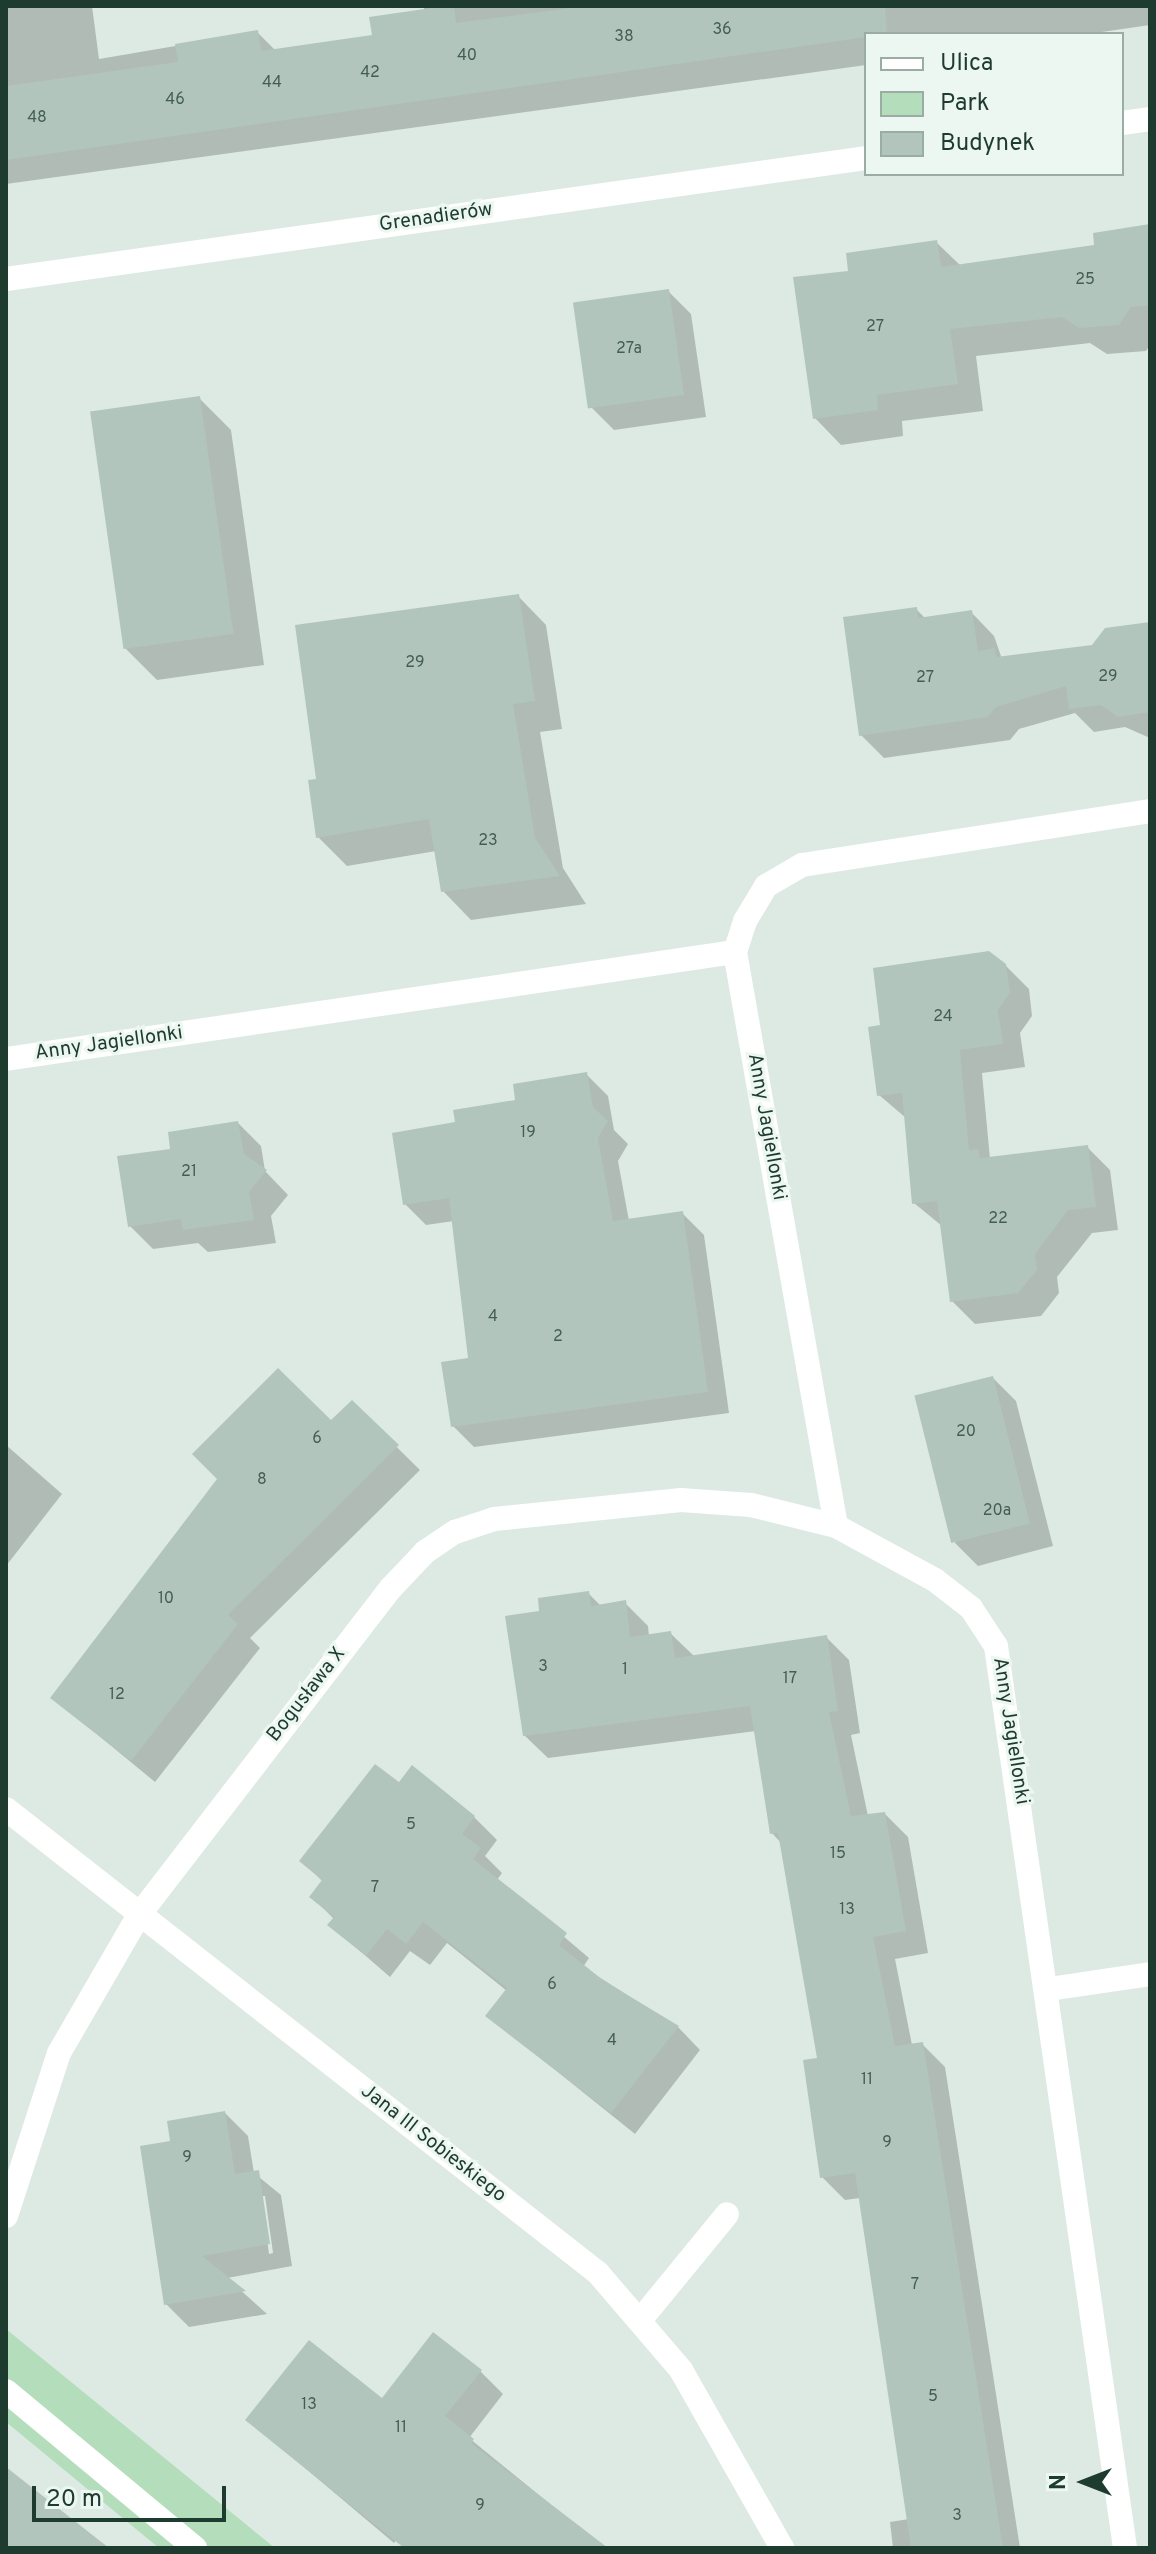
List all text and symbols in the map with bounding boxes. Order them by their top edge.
house number: 36 [712,20,732,40]
house number: 38 [614,27,634,47]
legend [864,32,1124,176]
house number: 40 [457,46,477,66]
text: Ulica [940,49,993,79]
house number: 42 [360,63,380,83]
house number: 44 [262,73,282,93]
text: Park [940,89,990,119]
house number: 46 [165,90,185,110]
house number: 48 [27,108,47,128]
text: Budynek [940,129,1035,159]
street label: Grenadierów [378,198,494,238]
house number: 25 [1075,270,1095,290]
house number: 27 [866,317,884,337]
house number: 27a [616,339,642,359]
house number: 29 [405,653,425,673]
house number: 29 [1098,667,1118,687]
house number: 27 [916,668,934,688]
house number: 23 [478,831,498,851]
house number: 24 [933,1007,953,1027]
street label: Anny Jagiellonki [34,1022,184,1066]
street label: Anny Jagiellonki [741,1052,791,1202]
house number: 19 [520,1123,536,1143]
house number: 21 [181,1162,197,1182]
house number: 22 [988,1209,1008,1229]
house number: 4 [488,1307,498,1327]
house number: 2 [553,1327,563,1347]
house number: 20 [956,1422,976,1442]
house number: 6 [312,1429,322,1449]
house number: 8 [257,1470,267,1490]
house number: 20a [983,1501,1011,1521]
house number: 10 [158,1589,174,1609]
street label: Bogusława X [263,1643,351,1747]
street label: Anny Jagiellonki [986,1656,1034,1806]
house number: 3 [538,1657,548,1677]
house number: 1 [622,1660,628,1680]
house number: 17 [783,1669,797,1689]
house number: 12 [109,1685,125,1705]
house number: 5 [406,1815,416,1835]
house number: 15 [830,1844,846,1864]
house number: 7 [371,1878,379,1898]
house number: 13 [839,1900,855,1920]
house number: 6 [547,1975,557,1995]
house number: 4 [607,2031,617,2051]
house number: 11 [861,2070,873,2090]
street label: Jana III Sobieskiego [355,2080,511,2208]
house number: 9 [882,2133,892,2153]
house number: 9 [182,2148,192,2168]
house number: 7 [911,2275,919,2295]
house number: 5 [928,2387,938,2407]
house number: 13 [301,2395,317,2415]
house number: 11 [395,2418,407,2438]
north arrow [1044,2442,1124,2522]
scale bar [36,2470,230,2520]
text: N [1046,2474,1073,2490]
text: 20 m [46,2485,102,2515]
house number: 9 [475,2496,485,2516]
house number: 3 [952,2506,962,2526]

